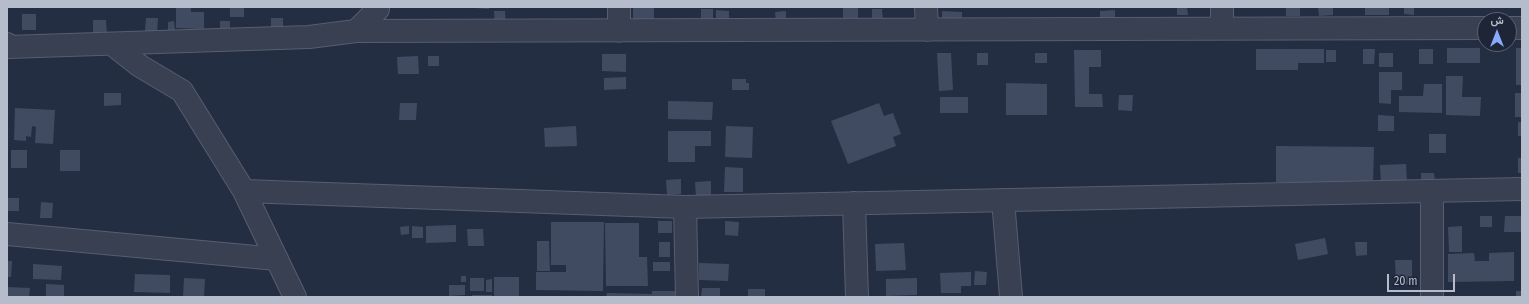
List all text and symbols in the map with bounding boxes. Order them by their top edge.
north arrow [1477,12,1517,52]
text: ش [1490,14,1504,27]
scale bar [1389,266,1457,292]
text: 20 m [1394,274,1418,288]

